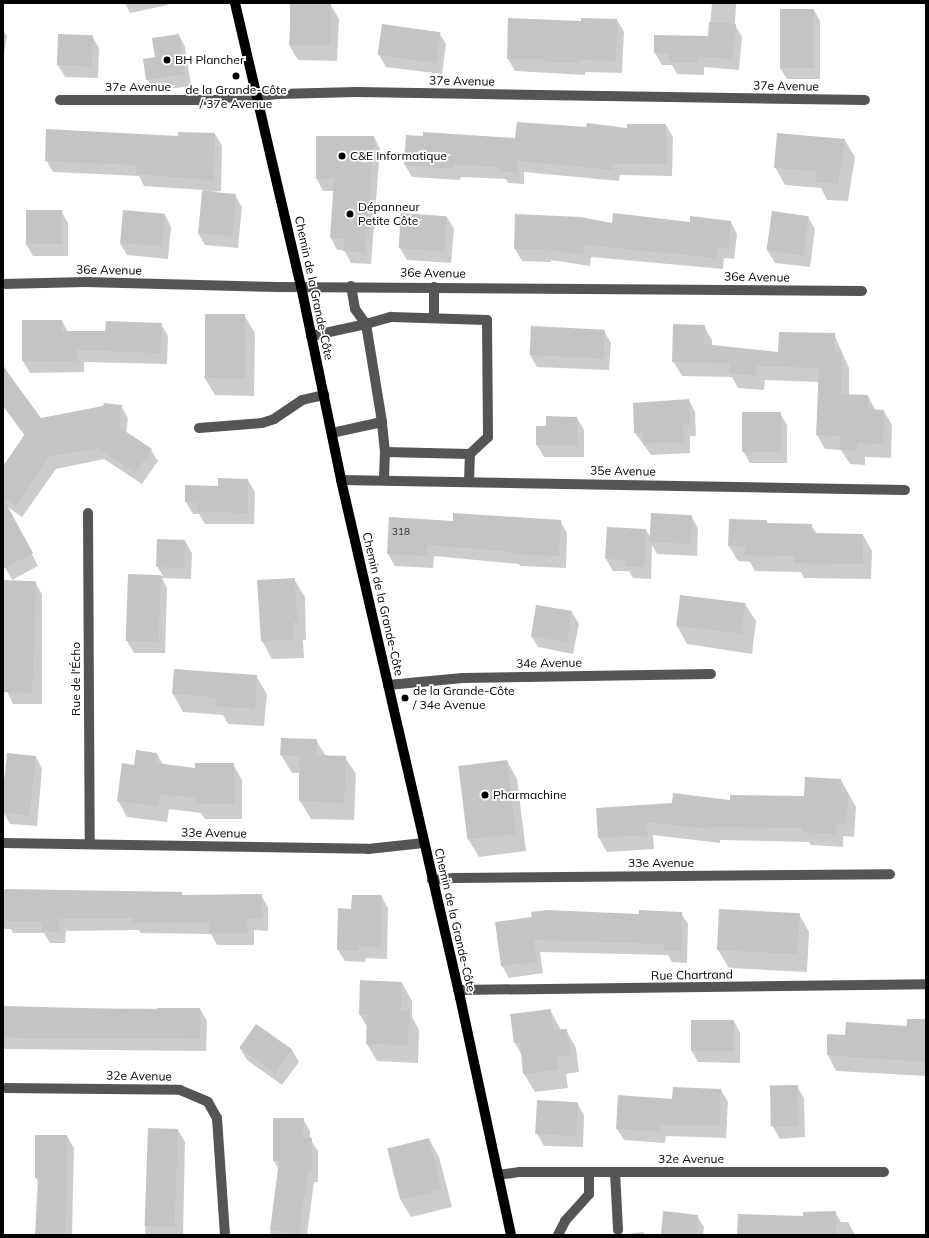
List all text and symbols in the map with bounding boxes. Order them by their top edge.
place label: BH Plancher [175,53,244,67]
marker: BH Plancher [162,55,172,65]
marker: de la Grande-Côte / 37e Avenue [231,71,241,81]
street label: 37e Avenue [429,73,495,89]
street label: 37e Avenue [753,78,819,94]
street label: 37e Avenue [105,80,171,94]
place label: de la Grande-Côte / 37e Avenue [185,83,287,111]
place label: C&E Informatique [350,149,447,163]
marker: C&E Informatique [337,151,347,161]
place label: Dépanneur Petite Côte [358,200,420,228]
marker: Dépanneur Petite Côte [345,209,355,219]
street label: Chemin de la Grande-Côte [292,215,336,361]
street label: 36e Avenue [76,262,142,278]
street label: 36e Avenue [400,265,466,281]
street label: 36e Avenue [724,269,790,285]
street label: 35e Avenue [590,463,656,479]
house number: 318 [392,526,410,538]
street label: Chemin de la Grande-Côte [359,531,407,677]
street label: Rue de l'Écho [69,642,83,716]
street label: 34e Avenue [516,655,582,671]
place label: de la Grande-Côte / 34e Avenue [413,684,515,712]
marker: de la Grande-Côte / 34e Avenue [400,693,410,703]
place label: Pharmachine [493,788,567,802]
marker: Pharmachine [480,790,490,800]
street label: 33e Avenue [181,825,247,841]
street label: Chemin de la Grande-Côte [431,847,479,993]
street label: 33e Avenue [628,856,694,870]
street label: Rue Chartrand [651,967,733,983]
street label: 32e Avenue [106,1068,172,1084]
street label: 32e Avenue [658,1152,724,1166]

